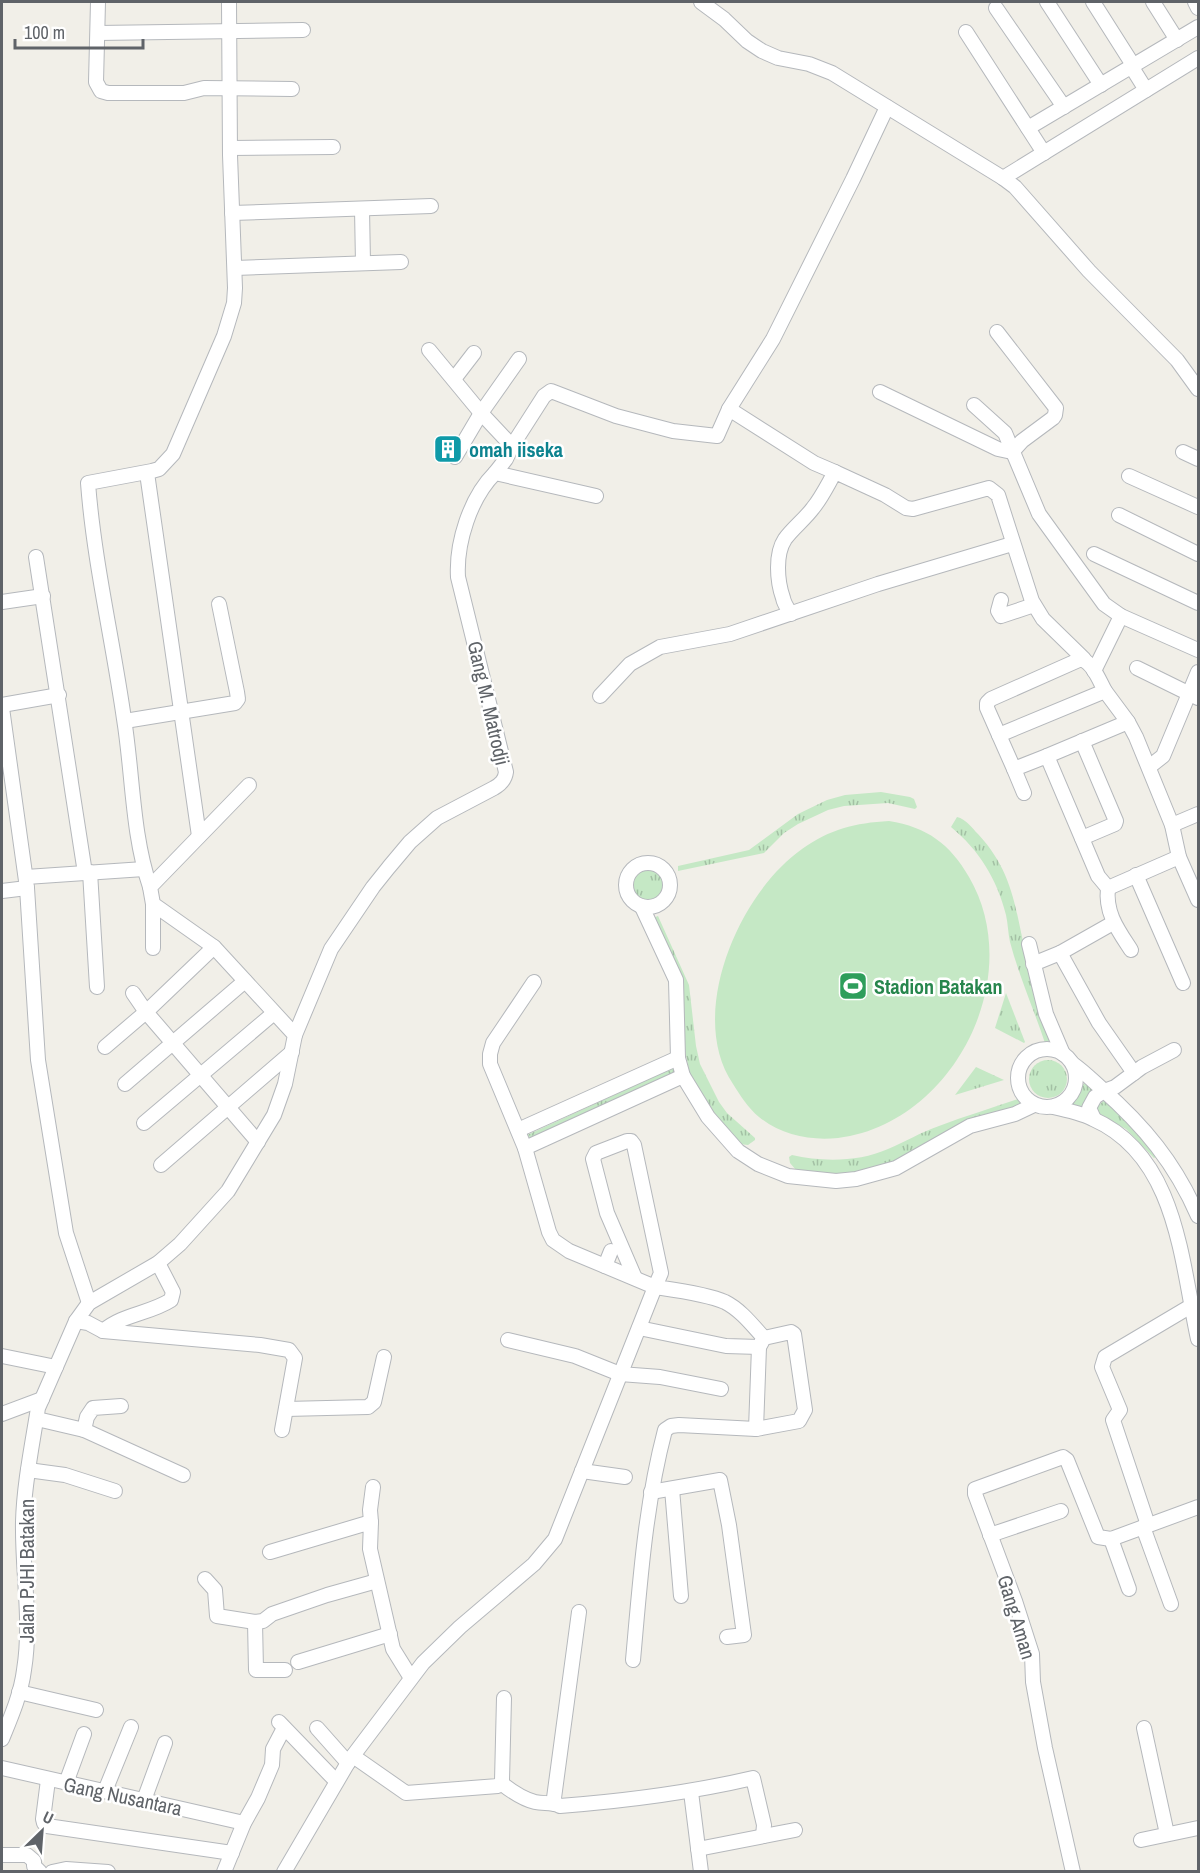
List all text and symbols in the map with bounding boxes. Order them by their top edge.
scale bar [15,12,142,50]
text: 100 m [24,20,65,45]
building icon: omah iiseka [432,433,464,465]
place label: omah iiseka [469,436,563,463]
street label: Gang M. Matrodji [462,638,516,768]
sports icon: Stadion Batakan [837,970,869,1002]
place label: Stadion Batakan [874,973,1003,1000]
street label: Jalan PJHI Batakan [13,1499,40,1643]
street label: Gang Aman [991,1572,1043,1662]
street label: Gang Nusantara [61,1770,185,1822]
north arrow [12,1801,72,1861]
text: U [39,1805,57,1829]

